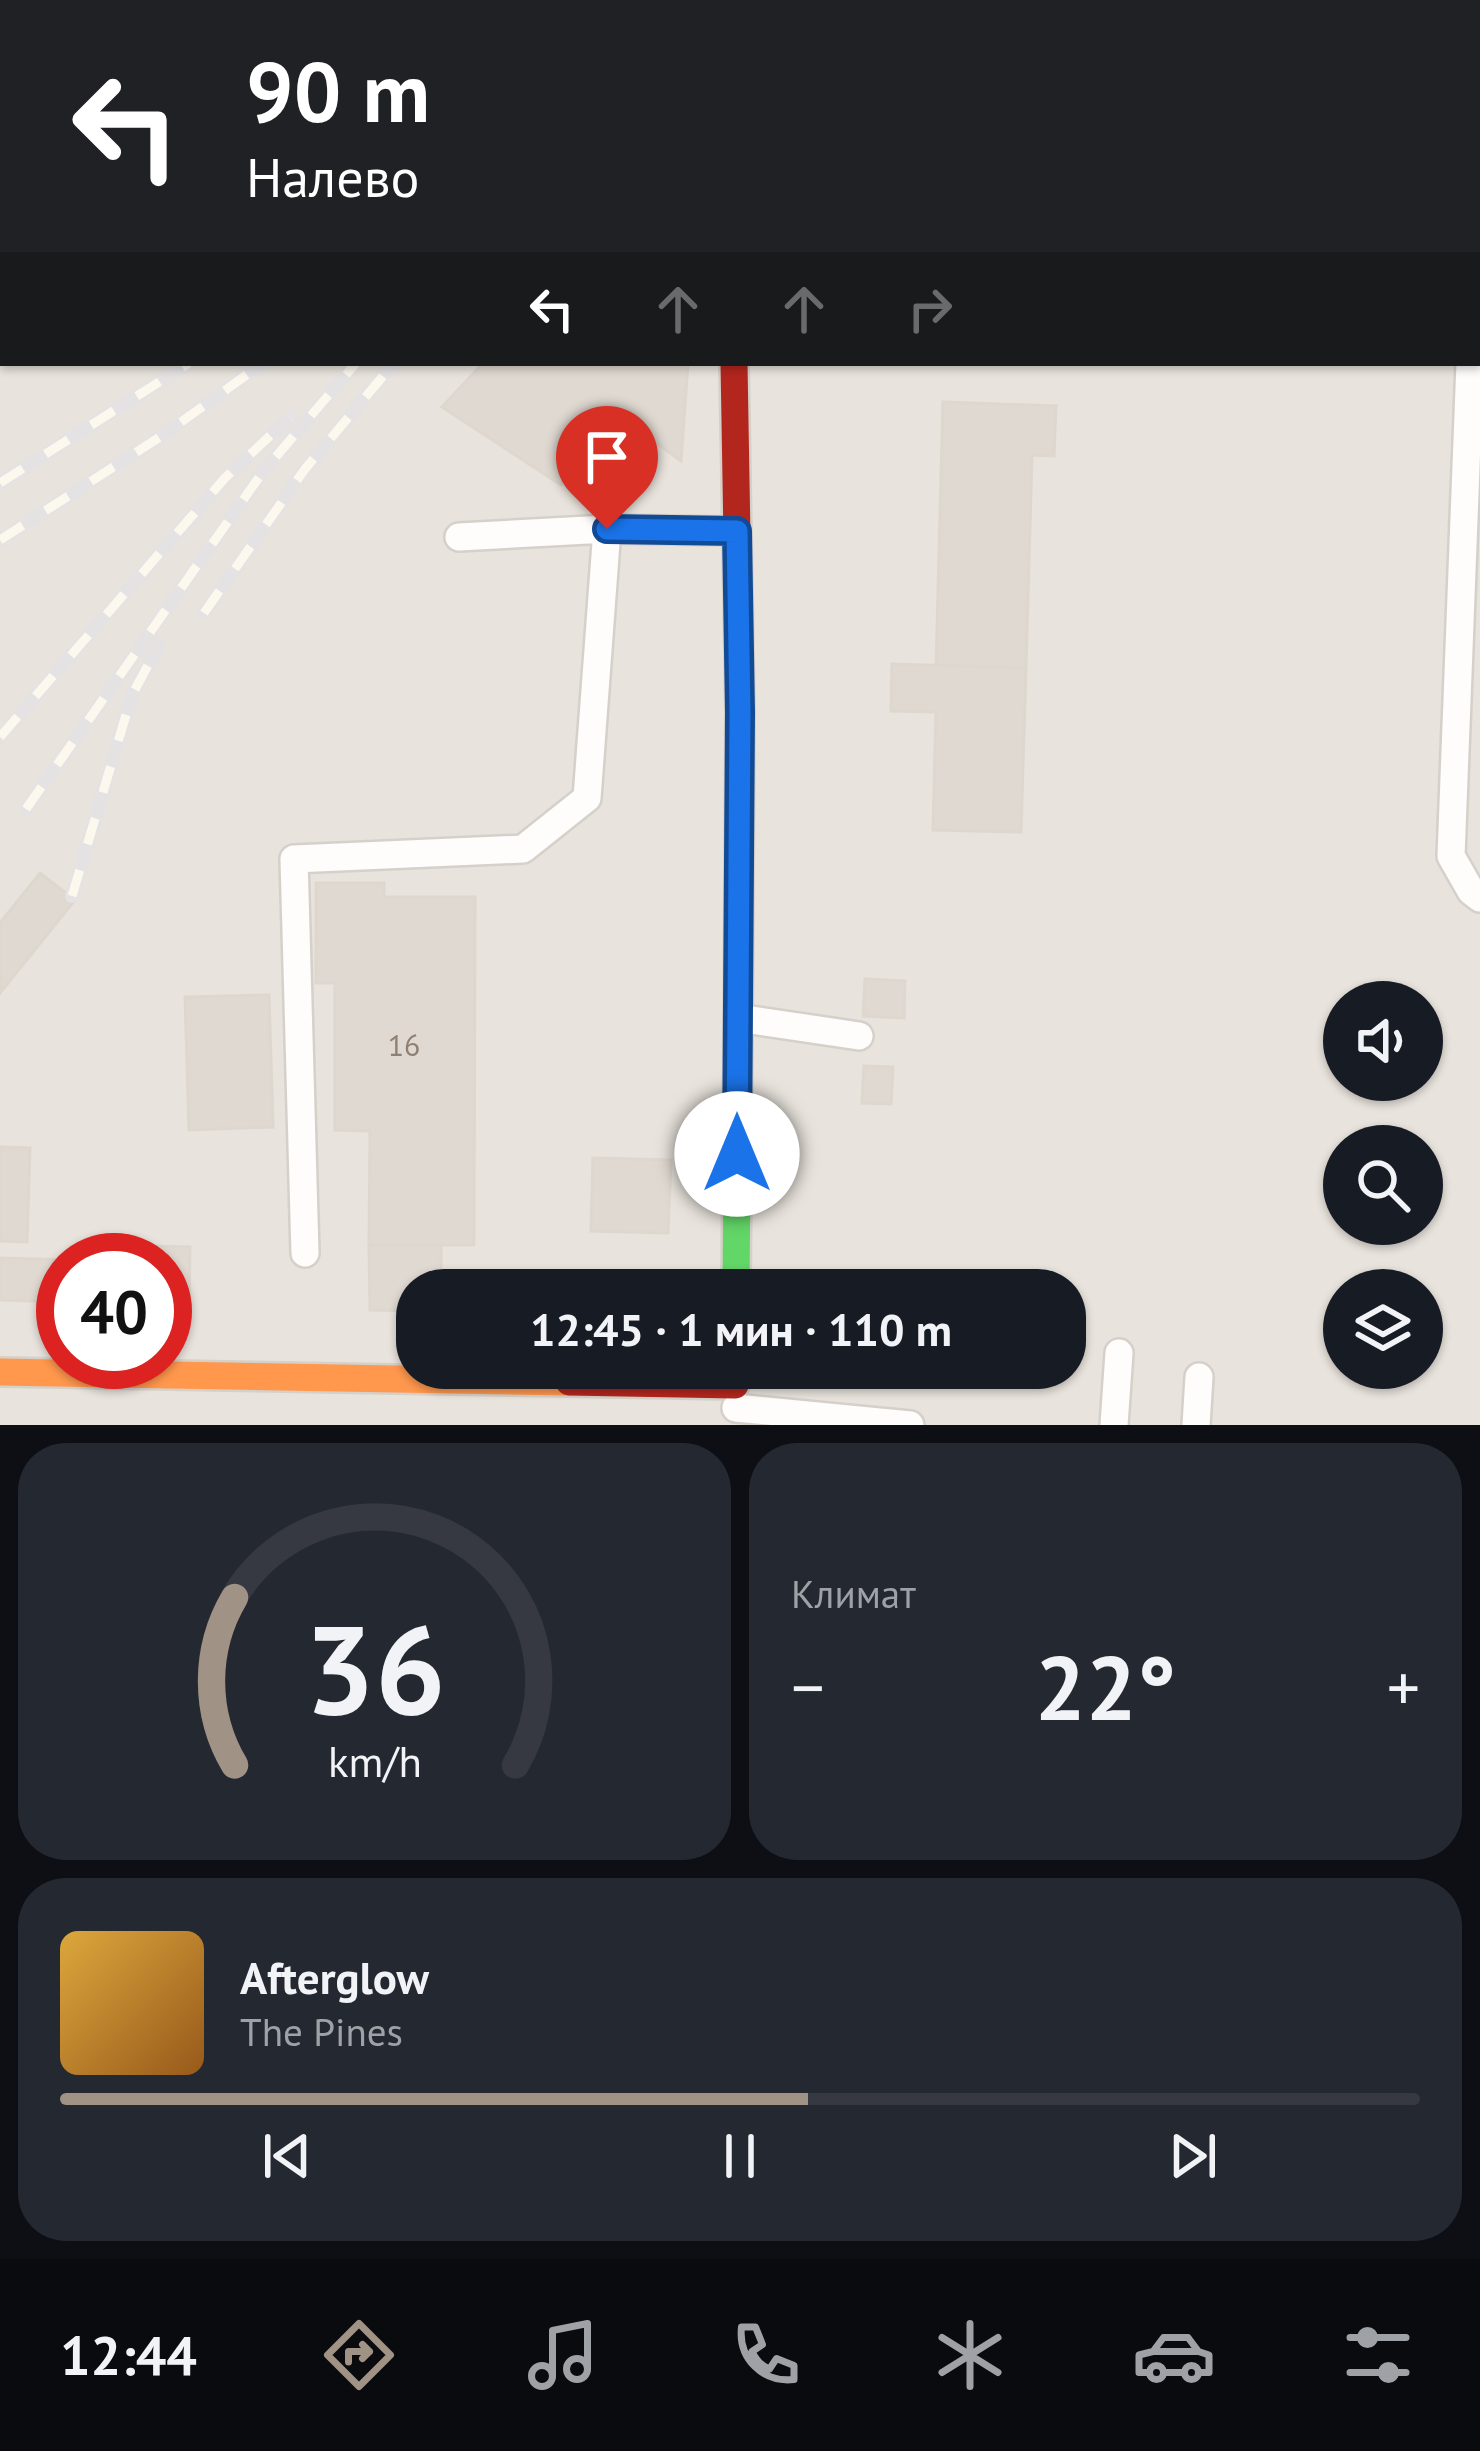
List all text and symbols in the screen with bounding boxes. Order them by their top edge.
text: 90 m [246,36,430,145]
icon: left [48,48,204,204]
text: Налево [246,142,420,212]
icon: left [519,276,585,342]
icon: ahead [645,276,711,342]
icon: ahead [771,276,837,342]
icon: right [897,276,963,342]
pin [556,406,658,529]
icon: arrive [574,424,640,490]
map controls [1323,981,1443,1389]
button: sound [1323,981,1443,1101]
house number: 16 [388,1025,420,1064]
position arrow [674,1091,800,1217]
button: search [1323,1125,1443,1245]
speed limit sign: 40 [36,1233,192,1389]
button: layers [1323,1269,1443,1389]
text: 12:45 · 1 мин · 110 m [530,1300,952,1358]
text: Климат [791,1568,916,1619]
text: 36 [304,1587,445,1748]
text: 22° [1035,1628,1176,1745]
text: − [791,1644,824,1729]
text: + [1387,1644,1420,1729]
text: km/h [327,1732,422,1788]
text: Afterglow [240,1948,429,2006]
text: The Pines [240,2006,403,2057]
icon: previous [254,2123,320,2189]
icon: pause [707,2123,773,2189]
icon: next [1160,2123,1226,2189]
icon: directions [317,2313,401,2397]
icon: music [521,2313,605,2397]
icon: phone [724,2313,808,2397]
icon: climate [928,2313,1012,2397]
icon: car [1132,2313,1216,2397]
icon: filters [1336,2313,1420,2397]
text: 12:44 [60,2320,197,2390]

